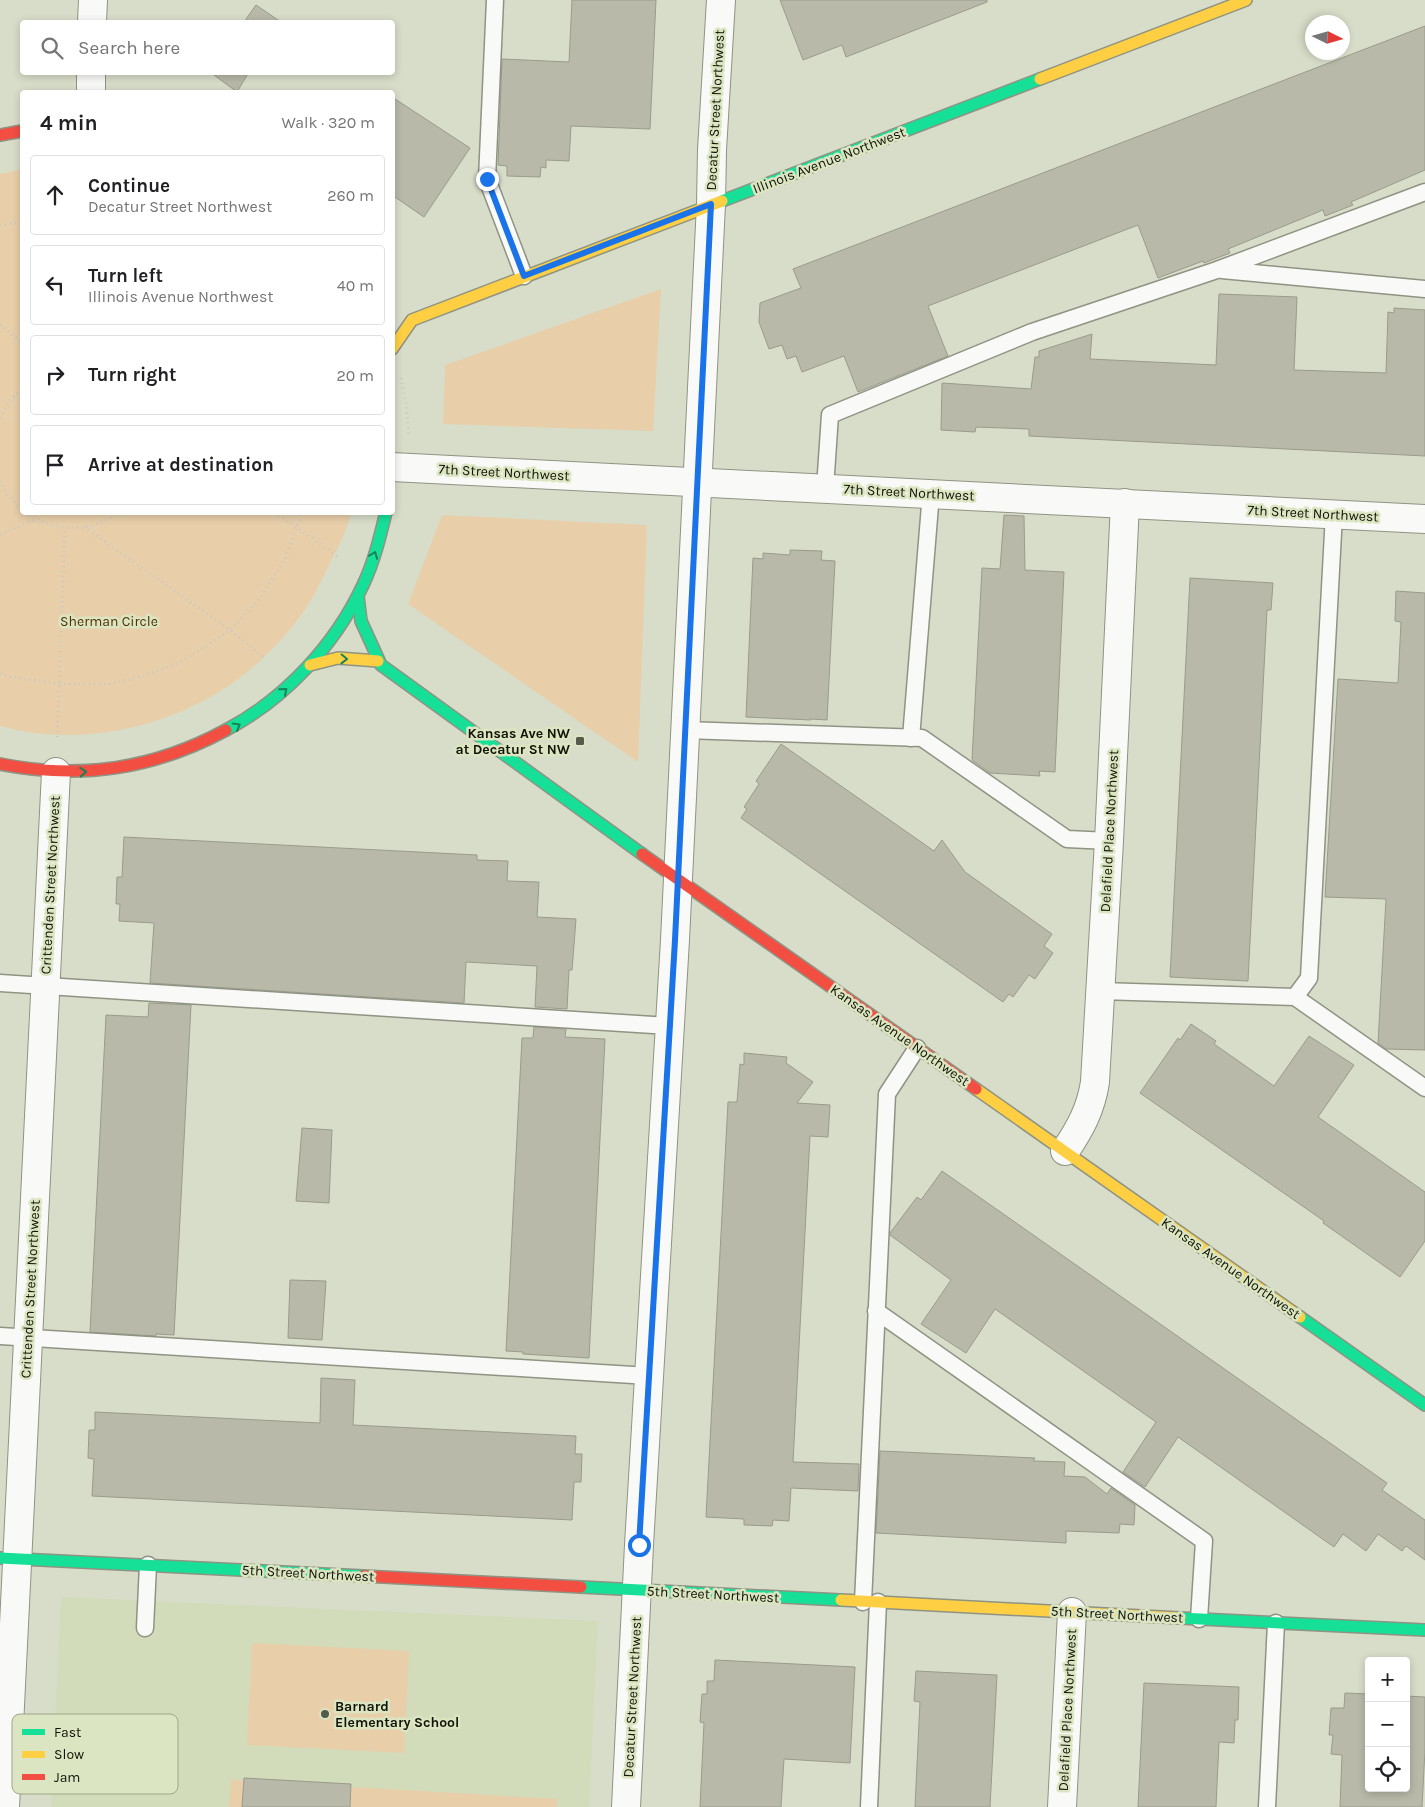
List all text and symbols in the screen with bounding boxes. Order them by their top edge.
north arrow [1305,15,1350,60]
search box [20,20,395,75]
street label: Decatur Street Northwest [703,29,728,191]
icon: search [38,34,66,62]
text: Search here [78,37,180,59]
text: 4 min [40,111,98,135]
text: Walk · 320 m [281,113,375,132]
street label: Illinois Avenue Northwest [750,123,908,197]
route end [476,168,499,191]
text: Continue [88,175,170,197]
icon: ahead [41,181,69,209]
text: 260 m [327,186,374,205]
text: Decatur Street Northwest [88,197,272,216]
text: Turn left [88,265,163,287]
icon: left [41,271,69,299]
text: 40 m [337,276,374,295]
text: Illinois Avenue Northwest [88,287,273,306]
icon: right [41,361,69,389]
text: Turn right [88,364,177,386]
text: 20 m [336,366,374,385]
icon: arrive [41,451,69,479]
text: Arrive at destination [88,454,274,476]
street label: 7th Street Northwest [438,461,570,484]
street label: 7th Street Northwest [843,481,975,504]
street label: 7th Street Northwest [1247,502,1379,525]
one-way arrow [368,551,378,560]
park label: Sherman Circle [60,613,158,630]
one-way arrow [340,654,348,664]
one-way arrow [278,687,287,696]
one-way arrow [231,722,240,732]
place label: Kansas Ave NW at Decatur St NW [455,725,571,758]
marker: Kansas Ave NW at Decatur St NW [574,735,586,747]
street label: Delafield Place Northwest [1097,749,1122,913]
one-way arrow [79,766,87,777]
street label: Crittenden Street Northwest [37,795,64,975]
street label: Kansas Avenue Northwest [827,981,972,1090]
street label: Crittenden Street Northwest [17,1199,44,1379]
street label: Kansas Avenue Northwest [1158,1214,1303,1323]
route start [628,1534,651,1557]
street label: 5th Street Northwest [241,1562,375,1585]
street label: 5th Street Northwest [646,1583,780,1606]
street label: 5th Street Northwest [1050,1603,1184,1626]
street label: Decatur Street Northwest [620,1616,645,1778]
street label: Delafield Place Northwest [1055,1628,1080,1792]
map controls [1365,1657,1410,1792]
button: + [1365,1657,1410,1702]
place label: Barnard Elementary School [335,1698,459,1731]
button: − [1365,1702,1410,1747]
marker: Barnard Elementary School [319,1708,331,1720]
legend [12,1714,178,1794]
text: Fast [54,1724,81,1741]
text: Slow [54,1746,84,1763]
button: locate [1365,1747,1410,1792]
text: Jam [54,1769,80,1786]

